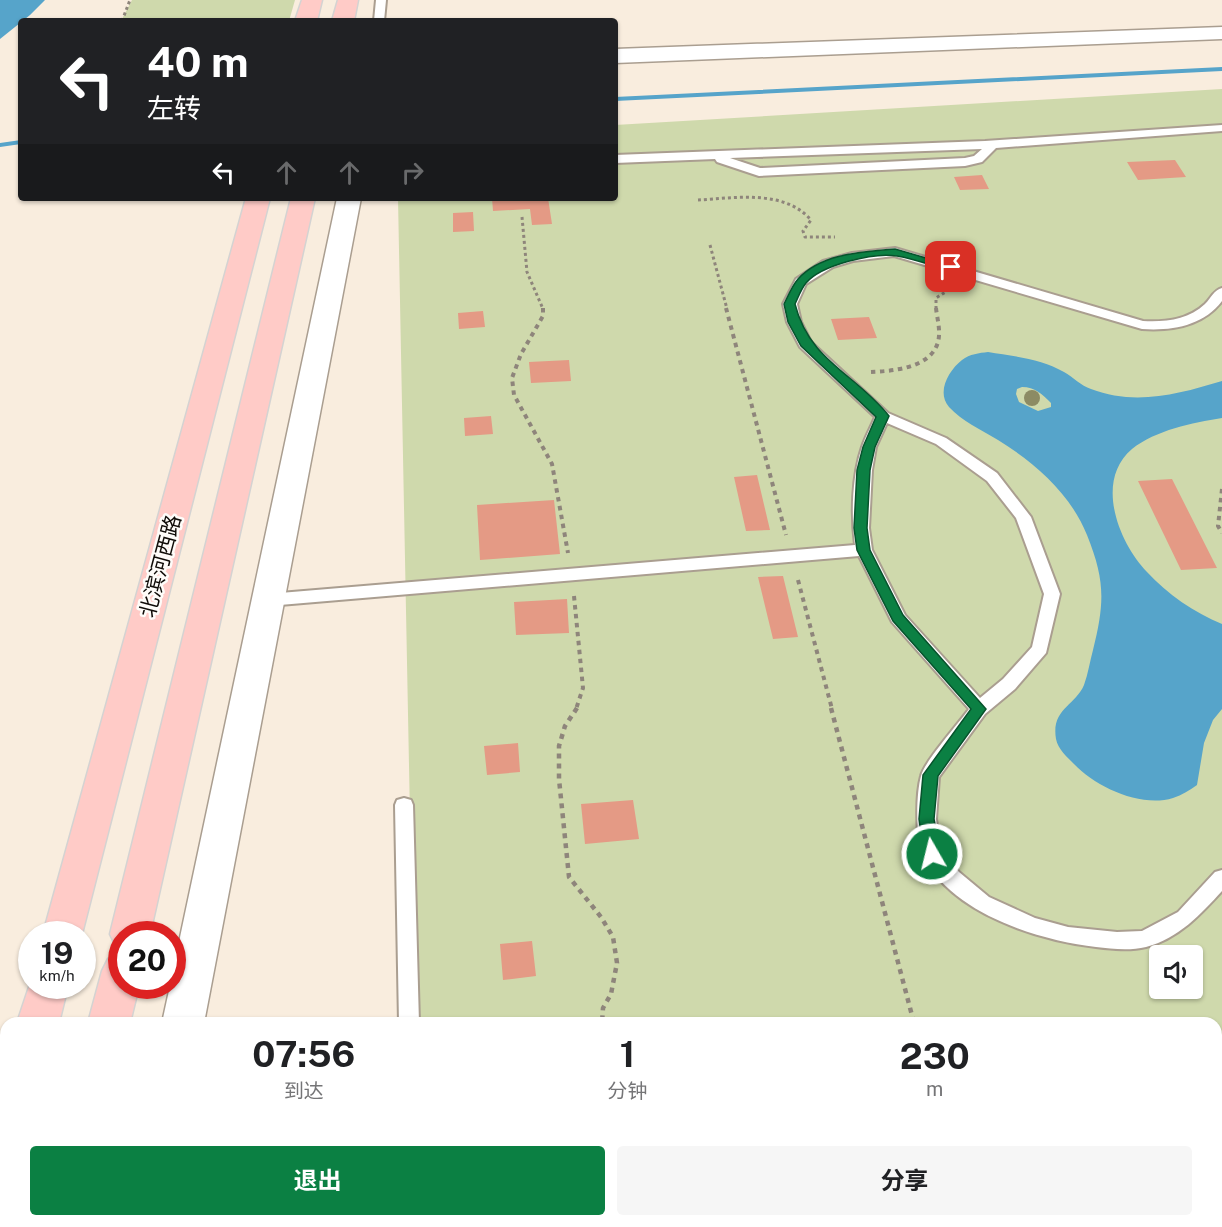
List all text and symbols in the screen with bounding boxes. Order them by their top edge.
text: 40 m [147,37,249,86]
icon: left [48,42,126,120]
text: 左转 [147,92,201,124]
icon: left [207,156,240,189]
icon: ahead [270,156,303,189]
icon: ahead [333,156,366,189]
icon: right [396,156,429,189]
pin [925,241,976,292]
icon: arrive [934,250,967,283]
street label: 北滨河西路 [134,512,186,620]
position arrow [900,822,964,886]
speed limit sign: 20 [108,921,186,999]
text: 19 [41,935,73,971]
map controls [1149,945,1203,999]
button: sound [1149,945,1203,999]
text: km/h [39,967,75,984]
text: 07:56 [252,1033,355,1075]
text: 1 [620,1033,635,1075]
text: 230 [900,1035,970,1077]
text: m [926,1077,943,1101]
text: 到达 [284,1079,324,1103]
text: 分钟 [608,1079,648,1103]
button: 退出 [30,1146,605,1215]
button: 分享 [617,1146,1192,1215]

